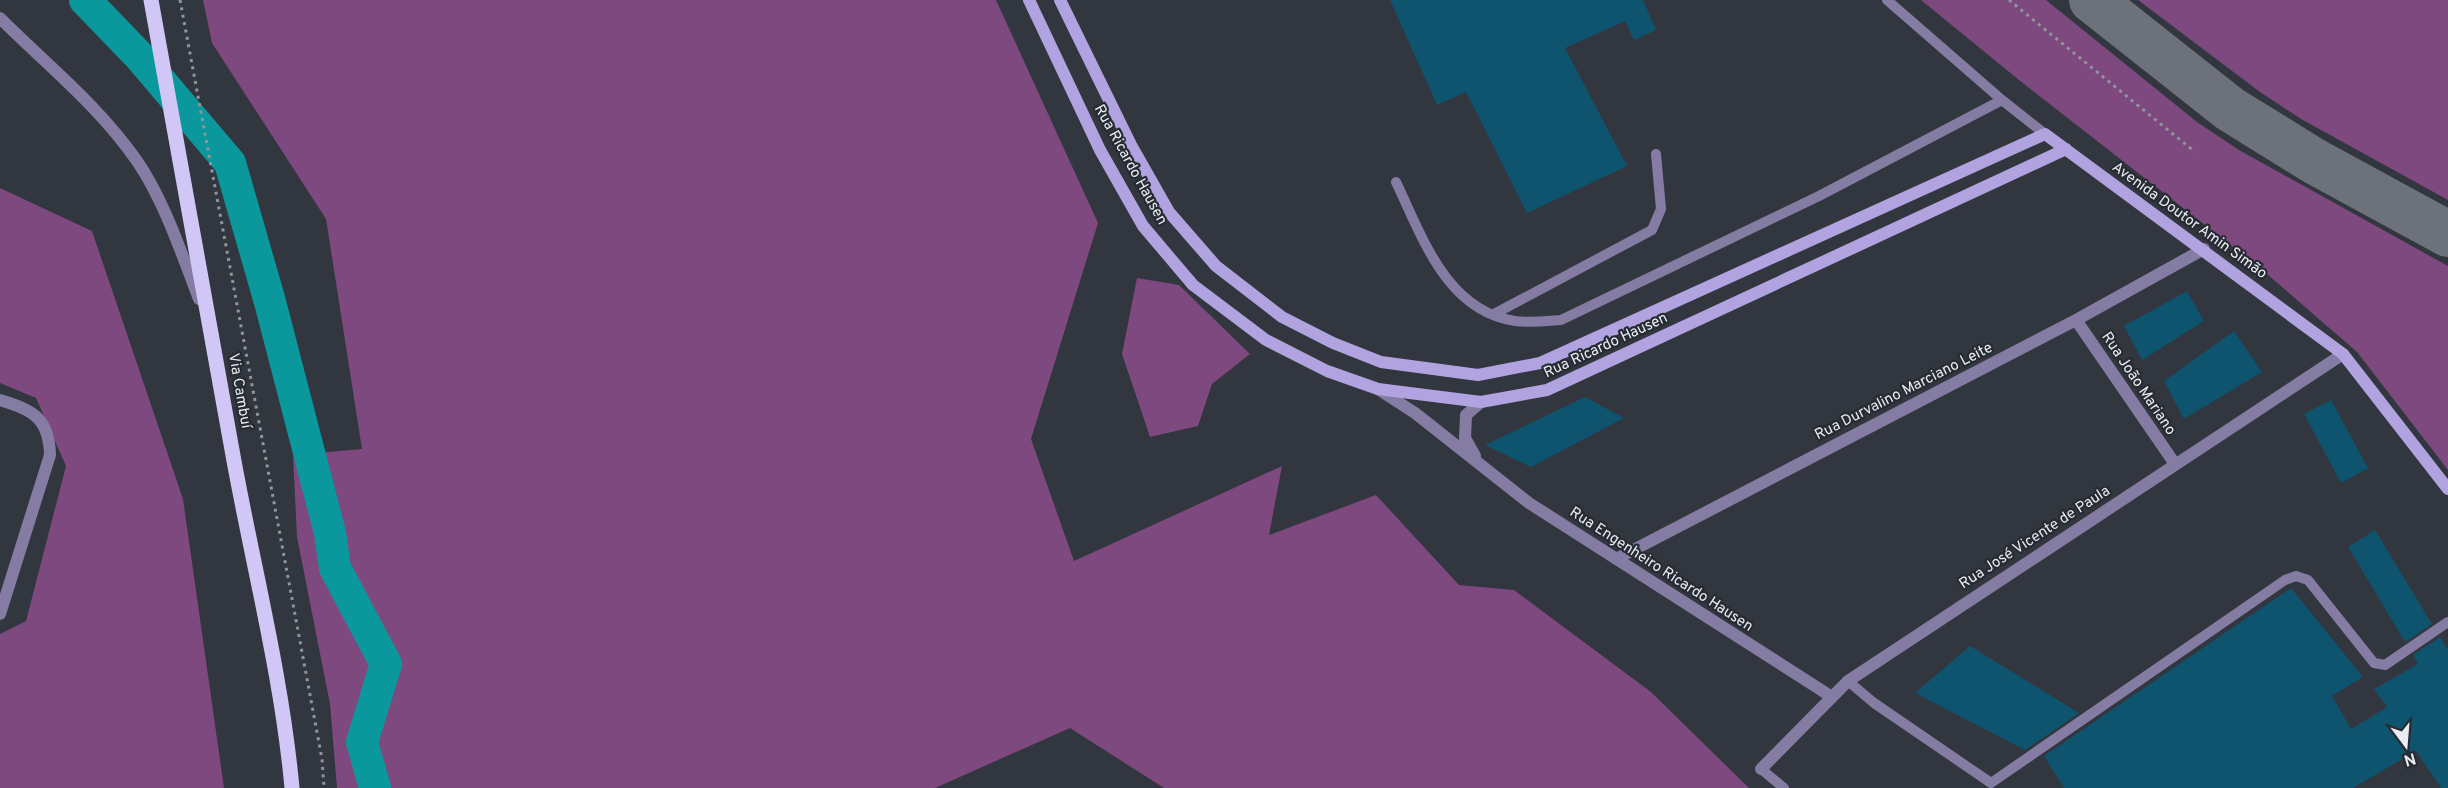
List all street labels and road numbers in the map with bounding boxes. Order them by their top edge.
street label: Rua Ricardo Hausen [1089,102,1171,228]
street label: Avenida Doutor Amin Simão [2108,158,2270,284]
street label: Rua Ricardo Hausen [1541,309,1671,383]
street label: Rua João Mariano [2096,329,2180,439]
street label: Rua Durvalino Marciano Leite [1812,339,1996,445]
street label: Via Cambuí [223,352,255,431]
street label: Rua José Vicente de Paula [1956,482,2114,594]
street label: Rua Engenheiro Ricardo Hausen [1566,503,1756,637]

